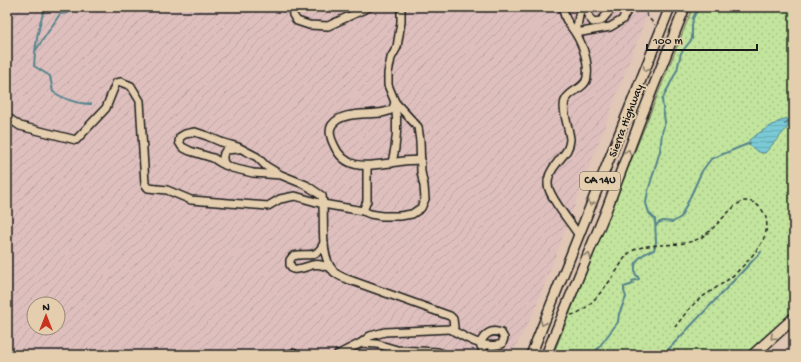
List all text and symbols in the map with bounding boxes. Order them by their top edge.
scale bar [647,26,757,52]
text: 100 m [652,35,683,49]
one-way arrow [642,66,650,73]
street label: Sierra Highway [607,82,647,159]
one-way arrow [623,149,631,156]
road number: CA 14U [580,172,620,190]
one-way arrow [588,199,596,206]
one-way arrow [583,251,591,258]
north arrow [26,296,66,336]
text: N [42,302,50,314]
one-way arrow [540,319,548,327]
one-way arrow [771,332,778,339]

